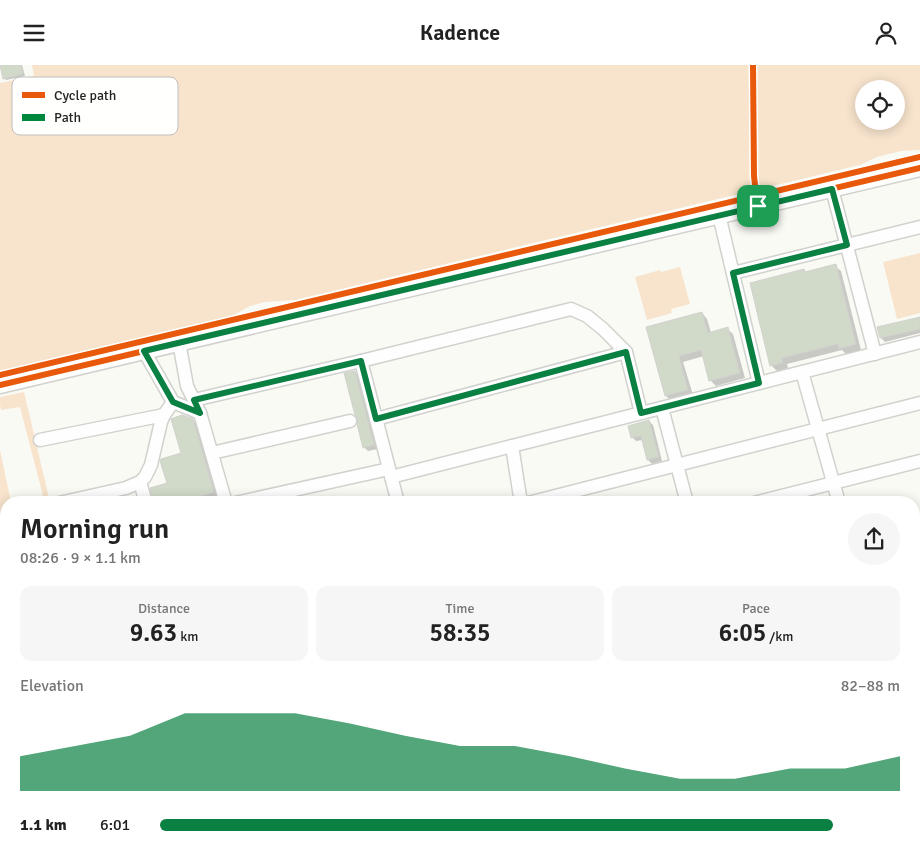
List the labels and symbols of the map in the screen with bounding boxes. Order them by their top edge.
legend [12,77,178,135]
text: Cycle path [54,87,116,104]
text: Path [54,109,81,126]
pin [737,185,779,227]

